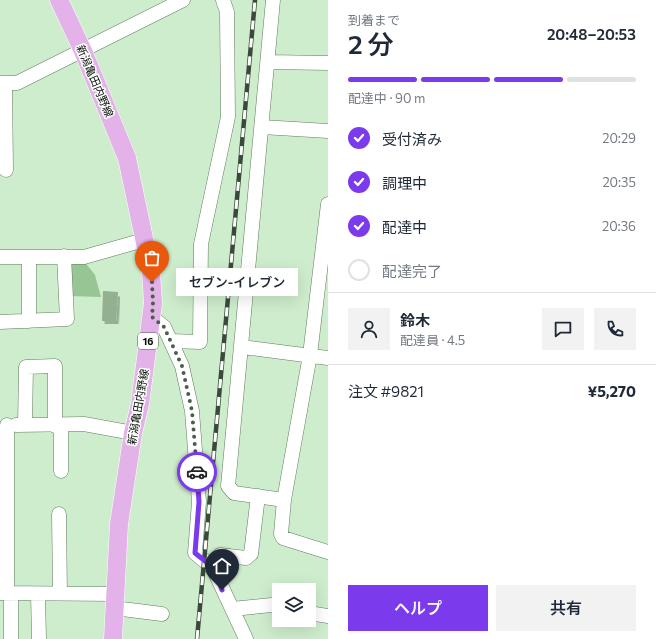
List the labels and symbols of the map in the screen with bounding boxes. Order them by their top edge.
street label: 新潟亀田内野線 [74,43,116,119]
pin [135,241,169,282]
callout: セブン-イレブン [176,268,298,296]
road number: 16 [138,333,158,349]
street label: 新潟亀田内野線 [124,368,151,446]
courier [177,452,217,492]
pin [205,549,239,590]

